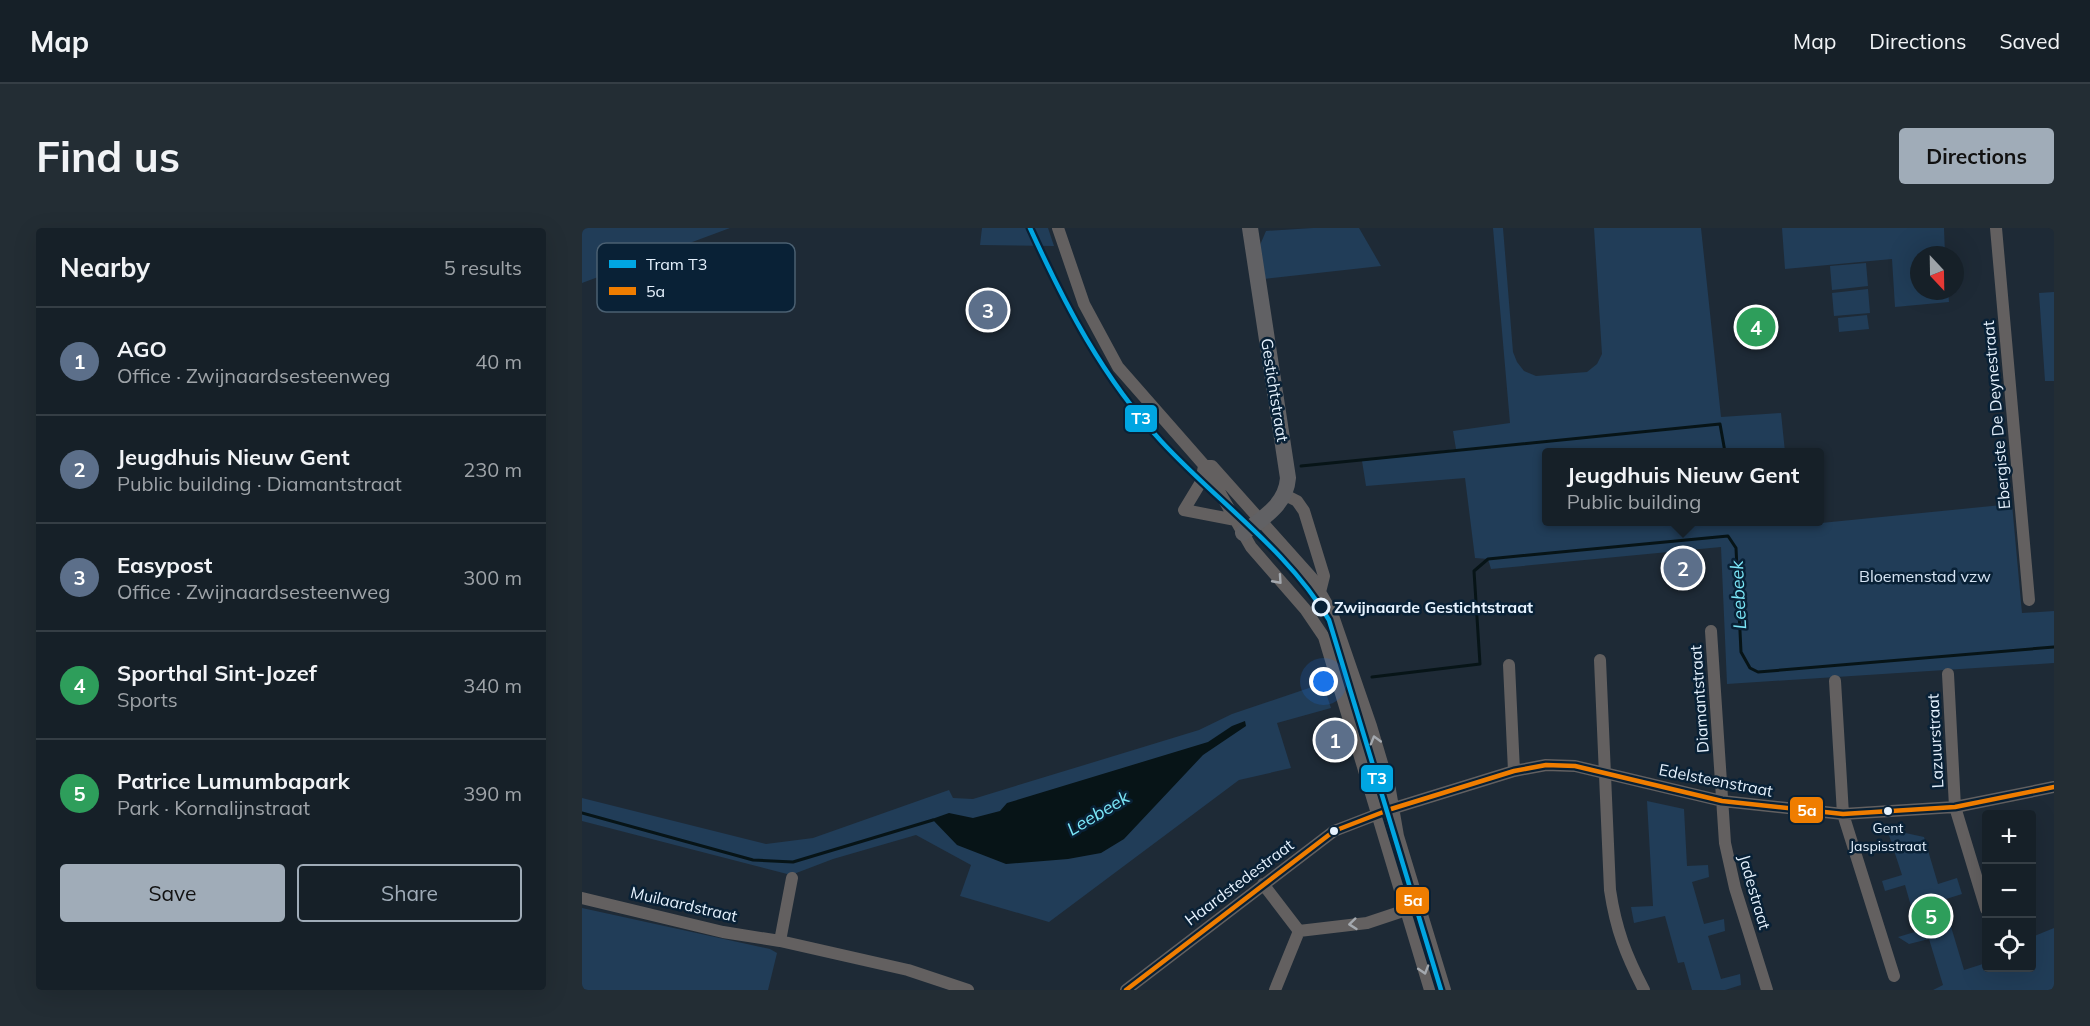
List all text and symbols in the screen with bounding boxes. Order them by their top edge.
text: Map [30,24,89,59]
text: Map [1793,28,1836,54]
text: Directions [1869,28,1966,54]
text: Saved [1999,28,2060,54]
button: Directions [1899,128,2054,184]
text: Find us [36,130,180,183]
legend [597,243,795,312]
north arrow [1910,246,1964,300]
text: Nearby [60,251,150,284]
text: Tram T3 [646,254,707,274]
text: 5 results [444,255,522,280]
text: 5a [646,281,665,301]
pin: 3 [968,288,1008,332]
pin: 4 [1736,304,1776,350]
street label: Ebergiste De Deynestraat [1978,320,2014,510]
text: AGO [117,335,167,363]
street label: Gestichtstraat [1257,337,1293,444]
text: 1 [74,349,86,374]
text: 40 m [475,349,522,374]
text: Office · Zwijnaardsesteenweg [117,363,390,388]
line badge: T3 [1124,404,1158,433]
text: T3 [1131,408,1151,428]
text: Jeugdhuis Nieuw Gent [117,443,350,471]
popup [1542,448,1824,526]
text: 2 [74,457,86,482]
text: 230 m [463,457,522,482]
text: Jeugdhuis Nieuw Gent [1567,461,1799,489]
text: Public building · Diamantstraat [117,471,402,496]
text: Public building [1567,489,1701,514]
pin: 2 [1664,546,1702,590]
text: Easypost [117,551,212,579]
water label: Leebeek [1725,559,1751,630]
text: 3 [74,565,86,590]
text: 300 m [463,565,522,590]
park label: Bloemenstad vzw [1859,566,1991,586]
one-way arrow [1271,573,1282,583]
text: Office · Zwijnaardsesteenweg [117,579,390,604]
place label: Zwijnaarde Gestichtstraat [1334,597,1533,617]
marker: Zwijnaarde Gestichtstraat [1312,598,1330,616]
street label: Diamantstraat [1685,644,1713,754]
text: Sporthal Sint-Jozef [117,659,317,687]
your location [1309,667,1338,696]
text: 4 [74,673,86,698]
text: 340 m [463,673,522,698]
text: Sports [117,687,178,712]
street label: Lazuurstraat [1923,693,1947,789]
pin: 1 [1316,718,1354,762]
one-way arrow [1370,735,1382,746]
street label: Edelsteenstraat [1657,759,1775,801]
line badge: T3 [1360,764,1394,793]
text: Patrice Lumumbapark [117,767,350,795]
text: T3 [1367,768,1387,788]
text: 5 [74,781,86,806]
text: 390 m [463,781,522,806]
water label: Leebeek [1063,785,1134,841]
text: Park · Kornalijnstraat [117,795,310,820]
line badge: 5a [1789,796,1824,824]
text: 5a [1797,800,1817,820]
marker: Gent Jaspisstraat [1882,805,1894,817]
map controls [1982,810,2036,972]
button: + [1982,810,2036,864]
place label: Gent Jaspisstraat [1849,819,1927,855]
unlabelled marker [1328,825,1340,837]
street label: Haardstedestraat [1181,834,1298,929]
street label: Jadestraat [1735,852,1775,932]
button: Save [60,864,285,922]
button: Share [297,864,522,922]
button: − [1982,864,2036,918]
street label: Muilaardstraat [629,882,740,926]
line badge: 5a [1395,886,1430,915]
text: 5a [1403,890,1423,910]
pin: 5 [1912,894,1950,938]
one-way arrow [1349,918,1358,930]
button: locate [1982,918,2036,972]
one-way arrow [1417,965,1429,975]

